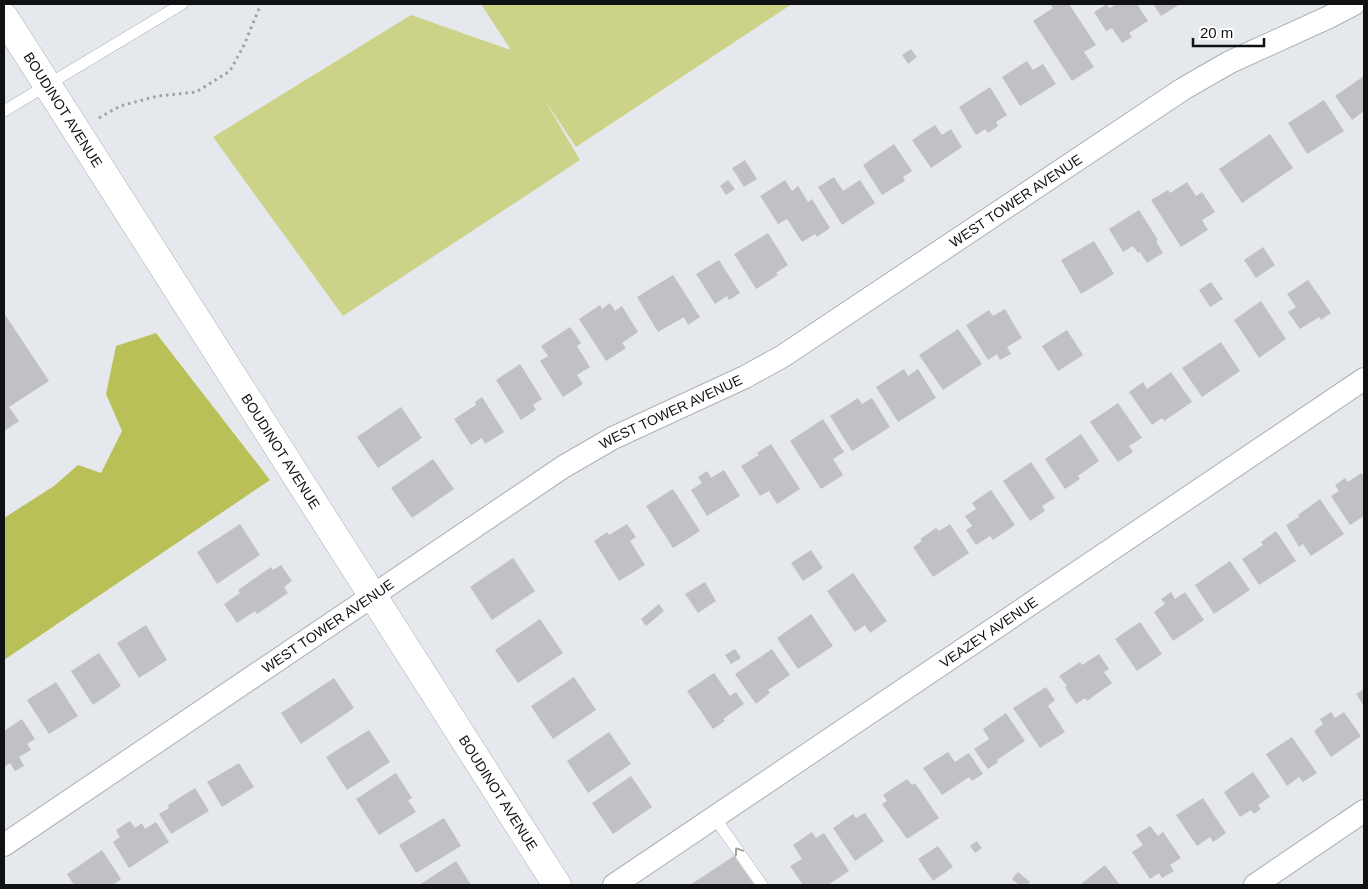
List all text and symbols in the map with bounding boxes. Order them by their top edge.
scale bar [1193,15,1264,47]
text: 20 m [1200,24,1233,41]
street label: BOUDINOT AVENUE [21,49,106,170]
street label: WEST TOWER AVENUE [946,151,1085,251]
street label: WEST TOWER AVENUE [597,372,744,452]
street label: BOUDINOT AVENUE [238,391,323,512]
street label: WEST TOWER AVENUE [259,576,397,676]
street label: VEAZEY AVENUE [937,593,1041,671]
street label: BOUDINOT AVENUE [456,732,541,853]
one-way arrow [735,848,744,857]

